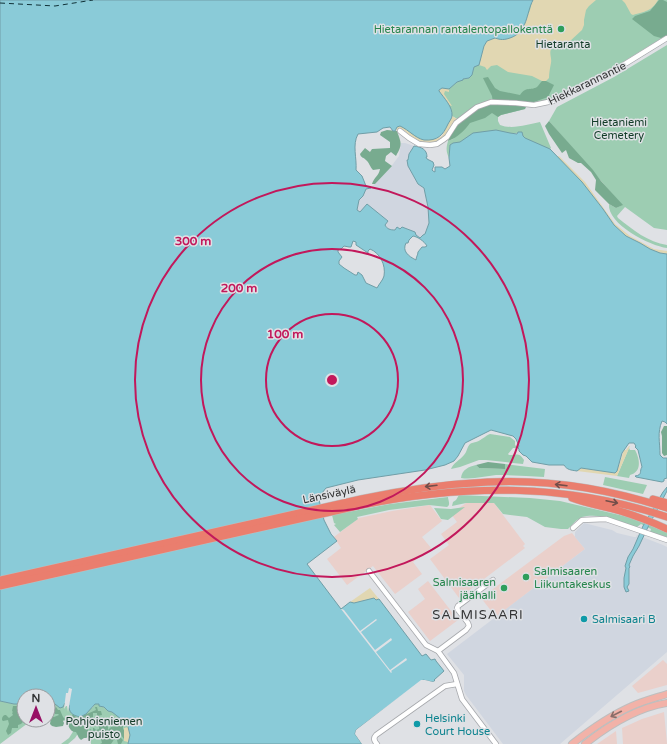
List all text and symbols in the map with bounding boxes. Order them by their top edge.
place label: Hietarannan rantalentopallokenttä [374,23,553,36]
marker: Hietarannan rantalentopallokenttä [556,24,566,34]
park label: Hietaranta [536,38,590,51]
street label: Hiekkarannantie [546,59,628,108]
park label: Hietaniemi Cemetery [591,116,647,142]
text: 300 m [175,234,211,248]
text: 200 m [221,281,257,295]
text: 100 m [267,327,303,341]
centre of rings [325,373,339,387]
one-way arrow [555,481,568,489]
street label: Länsiväylä [301,483,357,506]
one-way arrow [425,483,438,490]
one-way arrow [606,498,619,506]
place label: Salmisaaren Liikuntakeskus [534,565,611,591]
marker: Salmisaaren Liikuntakeskus [521,572,531,582]
place label: Salmisaaren jäähalli [433,576,496,602]
marker: Salmisaaren jäähalli [499,583,509,593]
district label: SALMISAARI [432,607,524,623]
place label: Salmisaari B [592,613,656,626]
marker: Salmisaari B [579,614,589,624]
north arrow [16,688,56,728]
text: N [32,692,40,705]
one-way arrow [610,711,622,718]
place label: Helsinki Court House [425,712,490,738]
park label: Pohjoisniemen puisto [66,715,142,741]
marker: Helsinki Court House [412,719,422,729]

